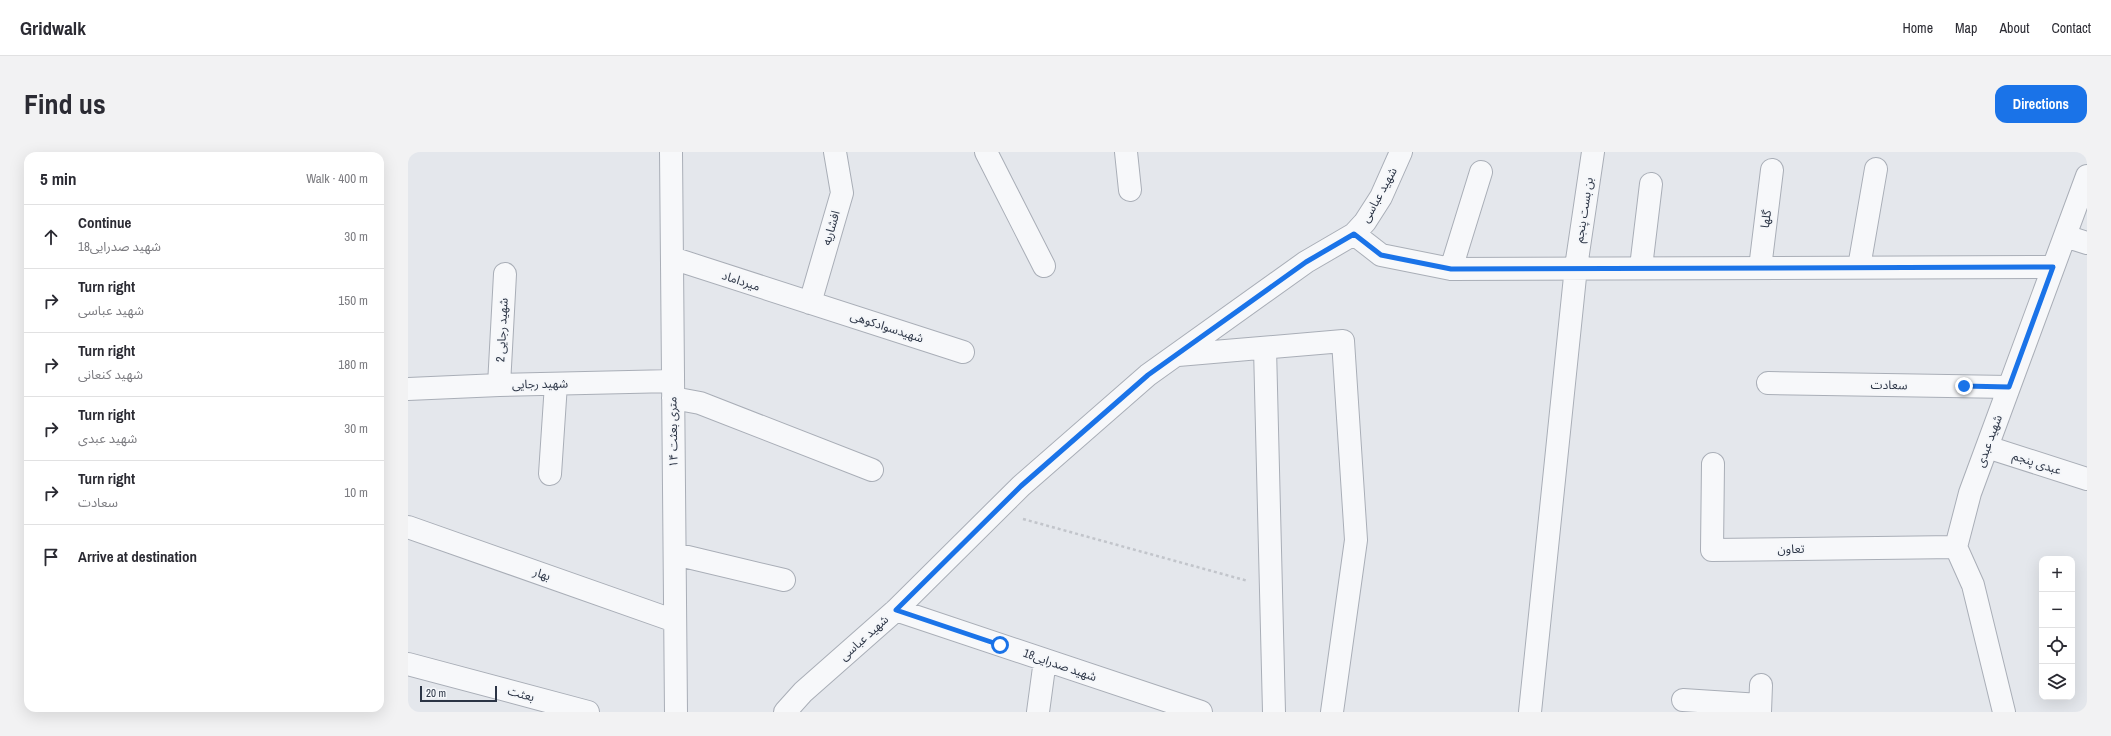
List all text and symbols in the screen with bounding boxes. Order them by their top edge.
text: Gridwalk [20,15,86,41]
text: Home [1902,19,1933,37]
text: Map [1955,19,1977,37]
text: About [1999,19,2029,37]
text: Contact [2051,19,2091,37]
text: Find us [24,85,106,123]
button: Directions [1995,85,2087,123]
street label: شهید عباسی [1357,164,1401,226]
text: 5 min [40,167,76,190]
text: Walk · 400 m [306,170,368,187]
street label: بن بست پنجم [1571,176,1598,244]
street label: گلها [1757,208,1775,229]
street label: افشاریه [818,209,844,247]
text: Continue [78,212,131,233]
icon: ahead [40,226,62,248]
text: 30 m [344,228,368,245]
text: شهید صدرایی18 [78,238,161,255]
street label: میرداماد [720,267,762,295]
text: Turn right [78,276,135,297]
icon: right [40,290,62,312]
text: 150 m [338,292,368,309]
street label: شهید رجایی 2 [492,298,512,362]
text: شهید عباسی [78,302,144,319]
street label: شهیدسوادکوهی [848,308,926,346]
text: Turn right [78,340,135,361]
icon: right [40,354,62,376]
text: 180 m [338,356,368,373]
text: شهید کنعانی [78,366,143,383]
street label: شهید رجایی [512,376,568,392]
street label: سعادت [1870,377,1908,393]
route end [1955,377,1973,395]
street label: ۱۴ متری بعثت [664,396,682,468]
text: Turn right [78,404,135,425]
street label: شهید عبدی [1972,413,2006,469]
icon: right [40,418,62,440]
text: 30 m [344,420,368,437]
text: شهید عبدی [78,430,137,447]
street label: عبدی پنجم [2010,448,2063,479]
text: Turn right [78,468,135,489]
icon: right [40,482,62,504]
text: 10 m [344,484,368,501]
text: سعادت [78,494,118,511]
street label: تعاون [1777,541,1805,557]
icon: arrive [40,546,62,568]
text: Arrive at destination [78,546,197,567]
map controls [2039,556,2075,700]
button: + [2039,556,2075,592]
street label: بهار [530,563,553,584]
button: − [2039,592,2075,628]
street label: شهید عباسی [836,612,892,664]
button: locate [2039,628,2075,664]
route start [991,636,1009,654]
street label: شهید صدرایی18 [1021,645,1099,685]
button: layers [2039,664,2075,700]
street label: بعثت [506,683,536,705]
scale bar [420,684,497,703]
text: 20 m [426,686,446,700]

